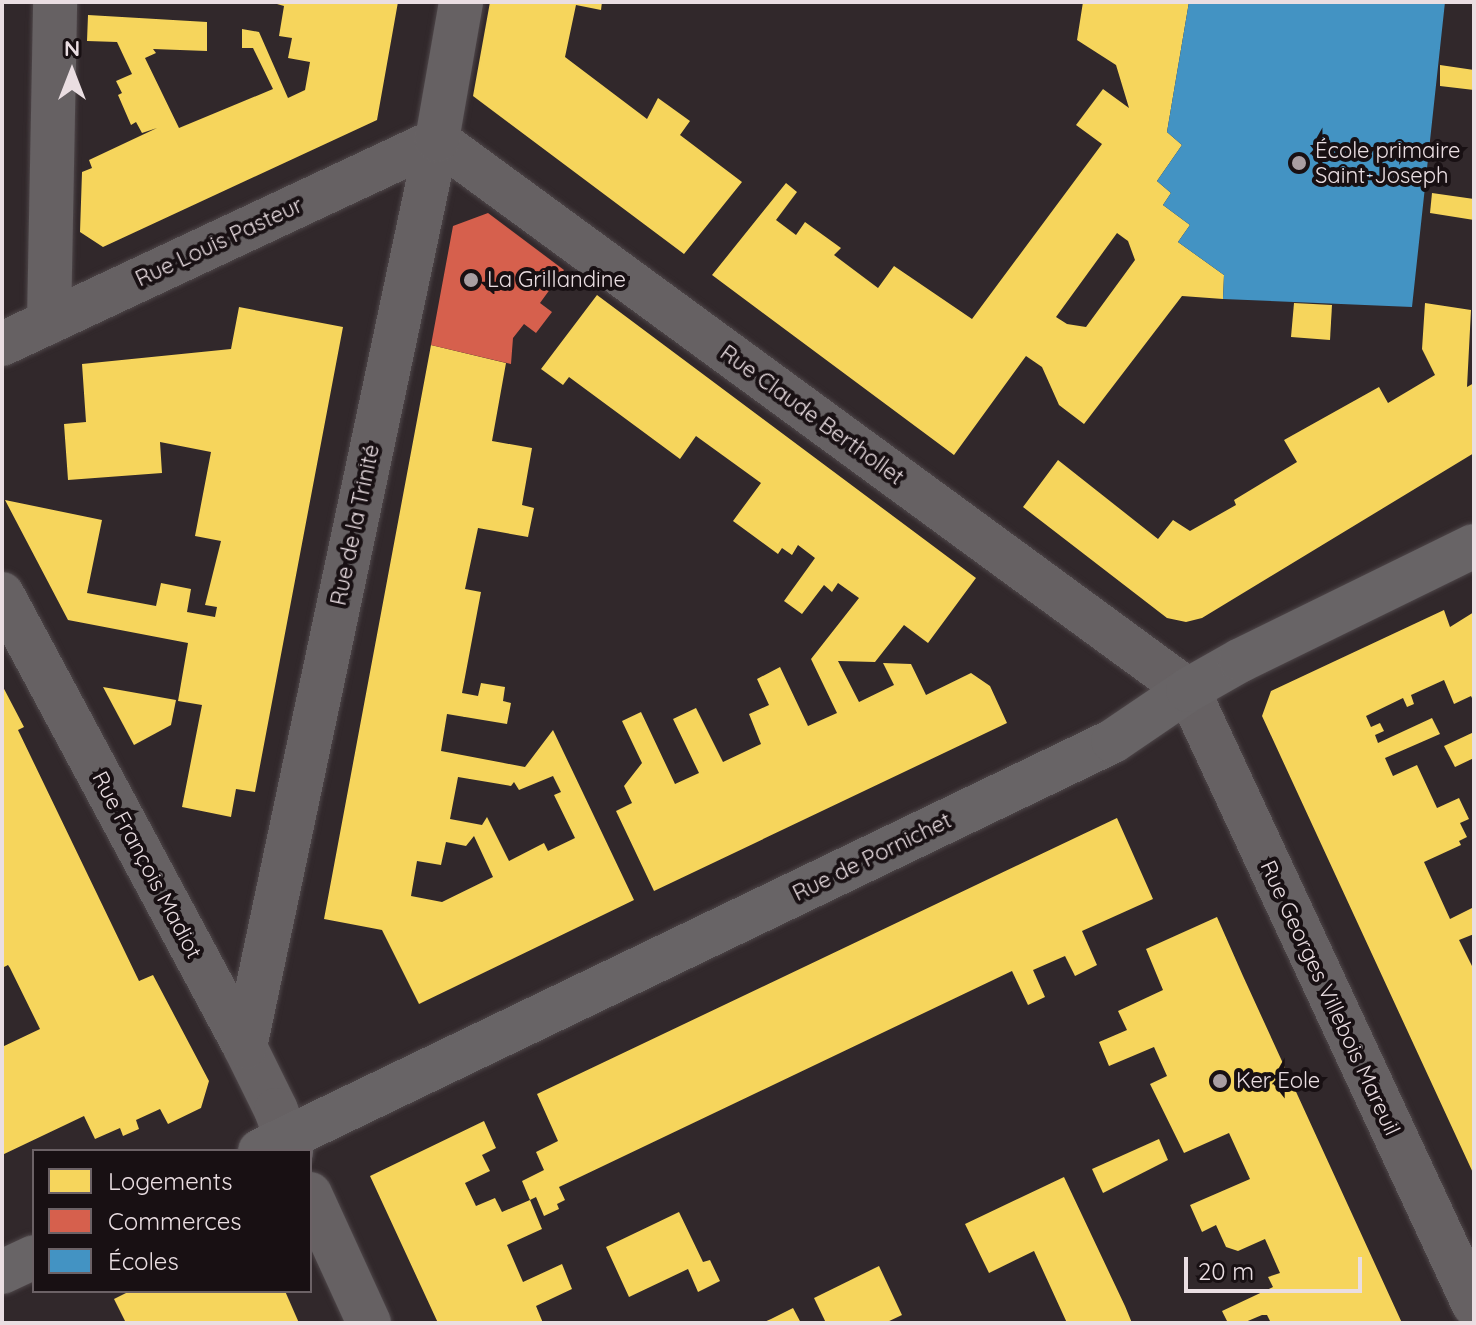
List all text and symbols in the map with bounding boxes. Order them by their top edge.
north arrow [32,32,112,112]
text: N [64,34,80,62]
place label: École primaire Saint-Joseph [1315,137,1460,188]
marker: École primaire Saint-Joseph [1290,154,1308,172]
street label: Rue Louis Pasteur [131,192,307,292]
place label: La Grillandine [487,267,626,293]
marker: La Grillandine [462,271,480,289]
street label: Rue Claude Berthollet [715,340,909,490]
street label: Rue de la Trinité [325,442,385,608]
street label: Rue François Madiot [87,767,207,963]
street label: Rue de Pornichet [788,807,956,907]
street label: Rue Georges Villebois Mareuil [1255,856,1405,1140]
place label: Ker Eole [1236,1068,1320,1094]
marker: Ker Eole [1211,1072,1229,1090]
legend [32,1149,312,1293]
text: Logements [108,1166,233,1196]
text: Commerces [108,1206,241,1236]
scale bar [1188,1241,1366,1291]
text: Écoles [108,1246,179,1276]
text: 20 m [1198,1256,1254,1286]

